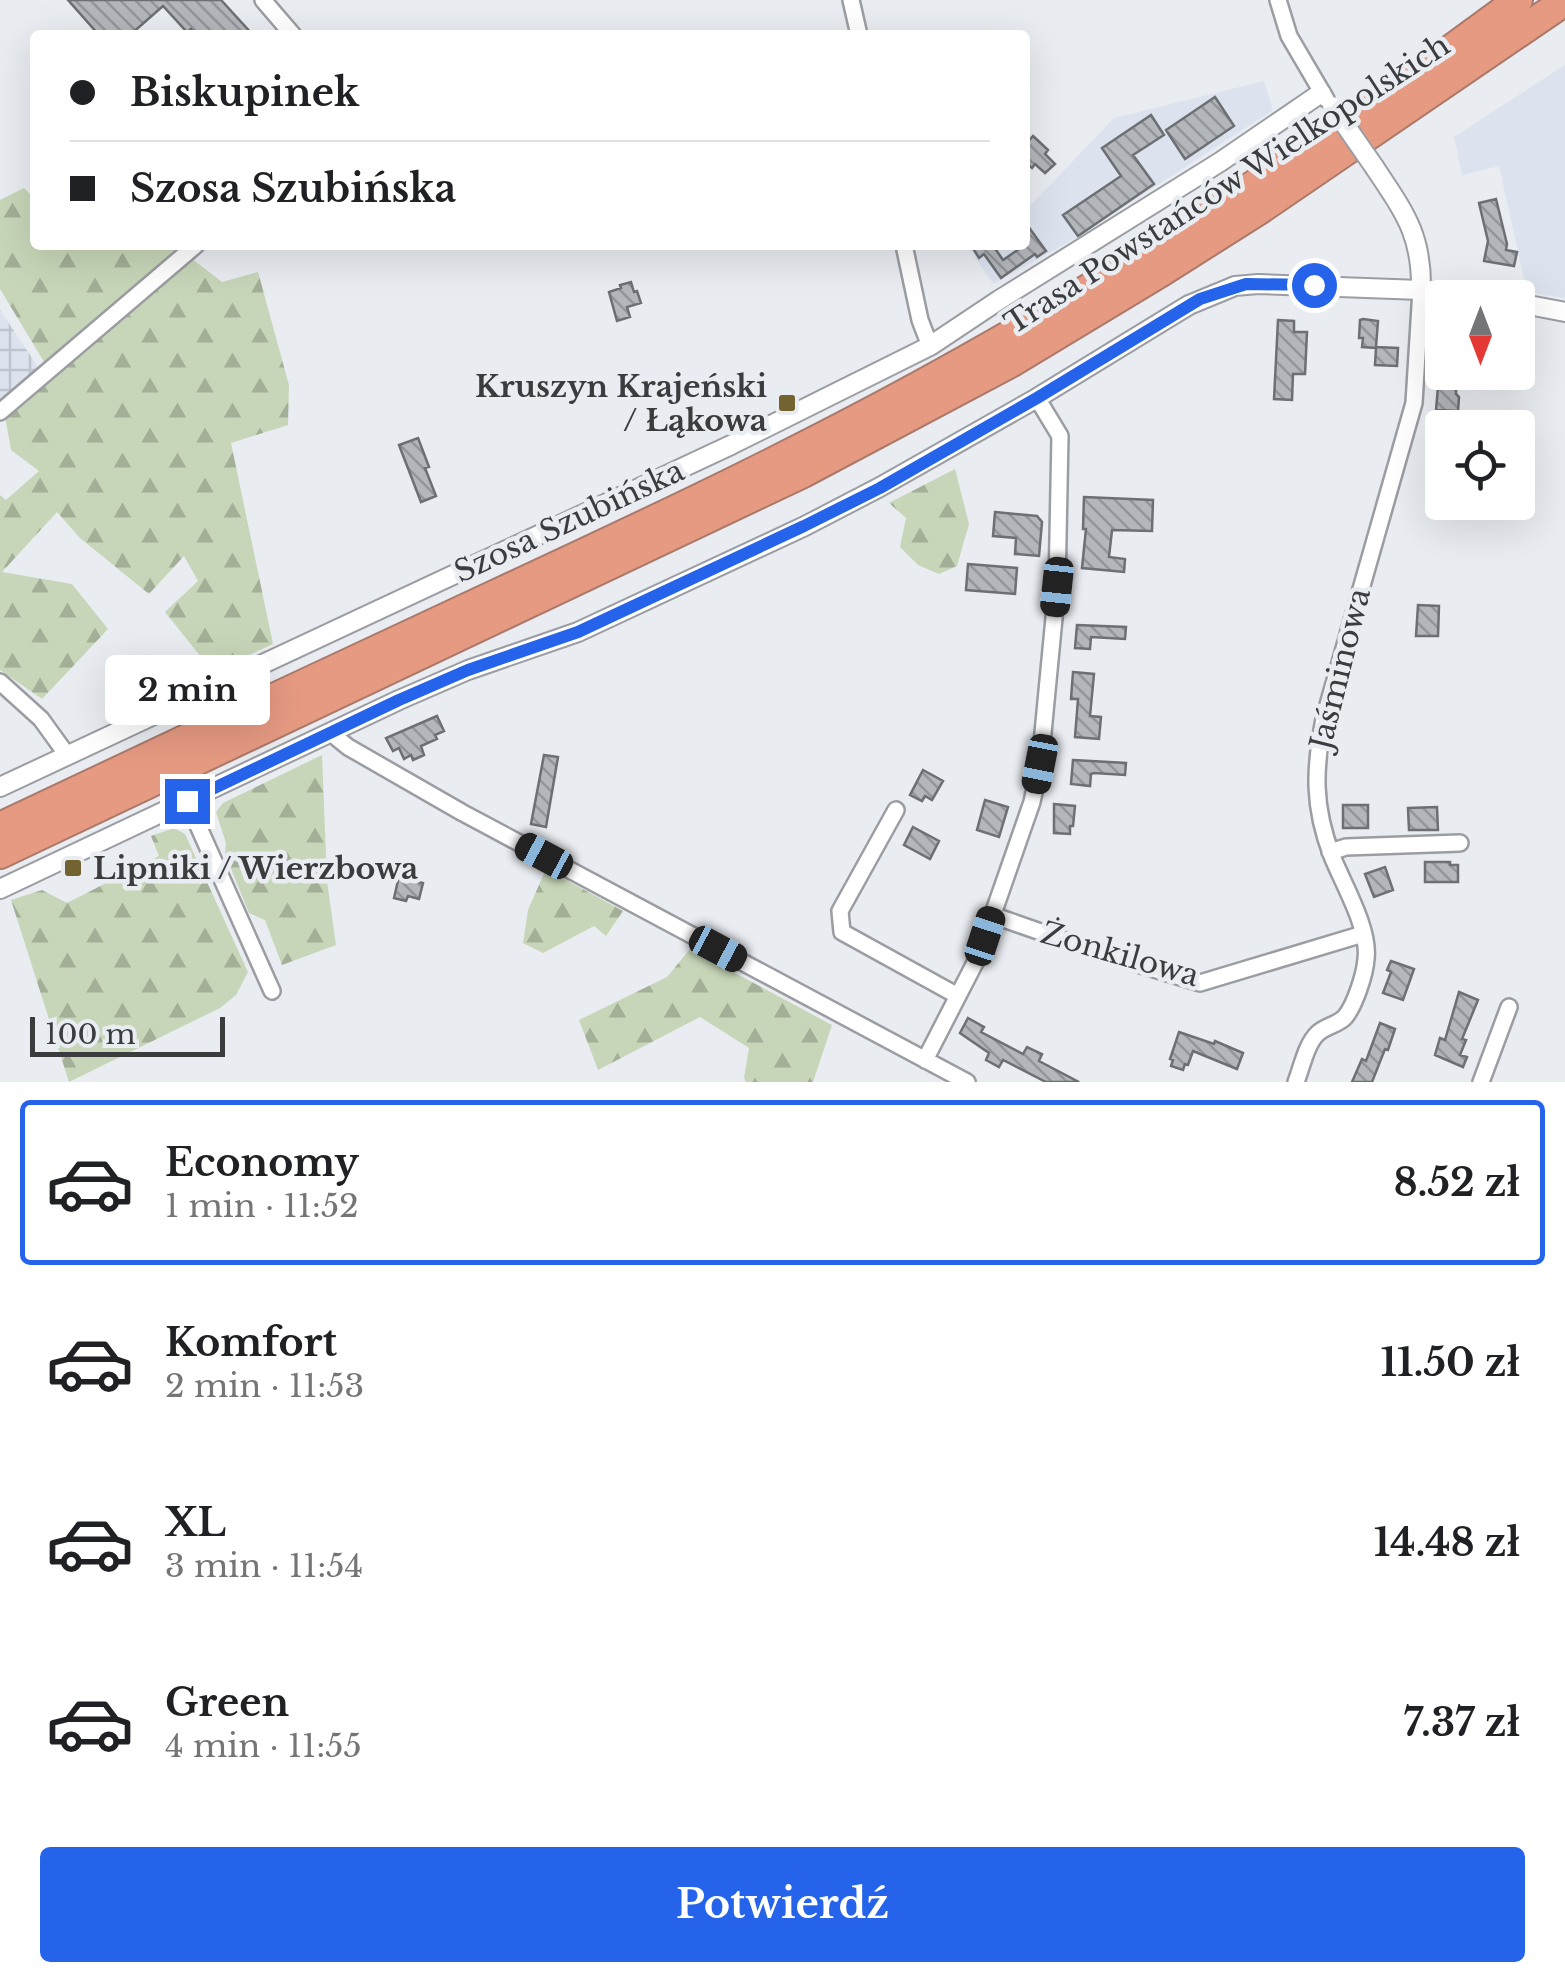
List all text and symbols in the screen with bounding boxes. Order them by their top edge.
street label: Trasa Powstańców Wielkopolskich [998,26,1456,342]
text: Biskupinek [130,69,359,116]
text: Szosa Szubińska [130,165,456,212]
route start [1292,263,1337,308]
north arrow [1425,280,1535,390]
map controls [1425,280,1535,520]
place label: Kruszyn Krajeński / Łąkowa [475,368,767,439]
marker: Kruszyn Krajeński / Łąkowa [776,392,798,414]
button: locate [1425,410,1535,520]
street label: Szosa Szubińska [448,451,690,590]
car [1039,556,1075,618]
street label: Jaśminowa [1301,584,1378,757]
callout: 2 min [104,656,270,726]
text: 2 min [138,670,237,710]
car [1020,732,1060,796]
route end [165,779,210,824]
car [510,829,578,883]
place label: Lipniki / Wierzbowa [93,850,418,887]
marker: Lipniki / Wierzbowa [62,857,84,879]
car [961,903,1009,969]
street label: Żonkilowa [1037,914,1204,994]
car [684,922,752,976]
scale bar [30,1012,225,1056]
text: 100 m [45,1017,136,1052]
icon: car [45,1138,135,1228]
text: Economy [165,1139,359,1186]
text: 8.52 zł [1393,1159,1520,1206]
text: 1 min · 11:52 [165,1186,359,1226]
icon: car [45,1318,135,1408]
text: Komfort [165,1319,337,1366]
text: 11.50 zł [1380,1339,1520,1386]
text: 2 min · 11:53 [165,1366,364,1406]
icon: car [45,1498,135,1588]
text: XL [165,1499,226,1546]
text: 14.48 zł [1374,1519,1520,1566]
text: 3 min · 11:54 [165,1546,363,1586]
icon: car [45,1678,135,1768]
text: Green [165,1679,289,1726]
text: 7.37 zł [1404,1699,1520,1746]
text: 4 min · 11:55 [165,1726,362,1766]
button: Potwierdź [40,1847,1525,1962]

